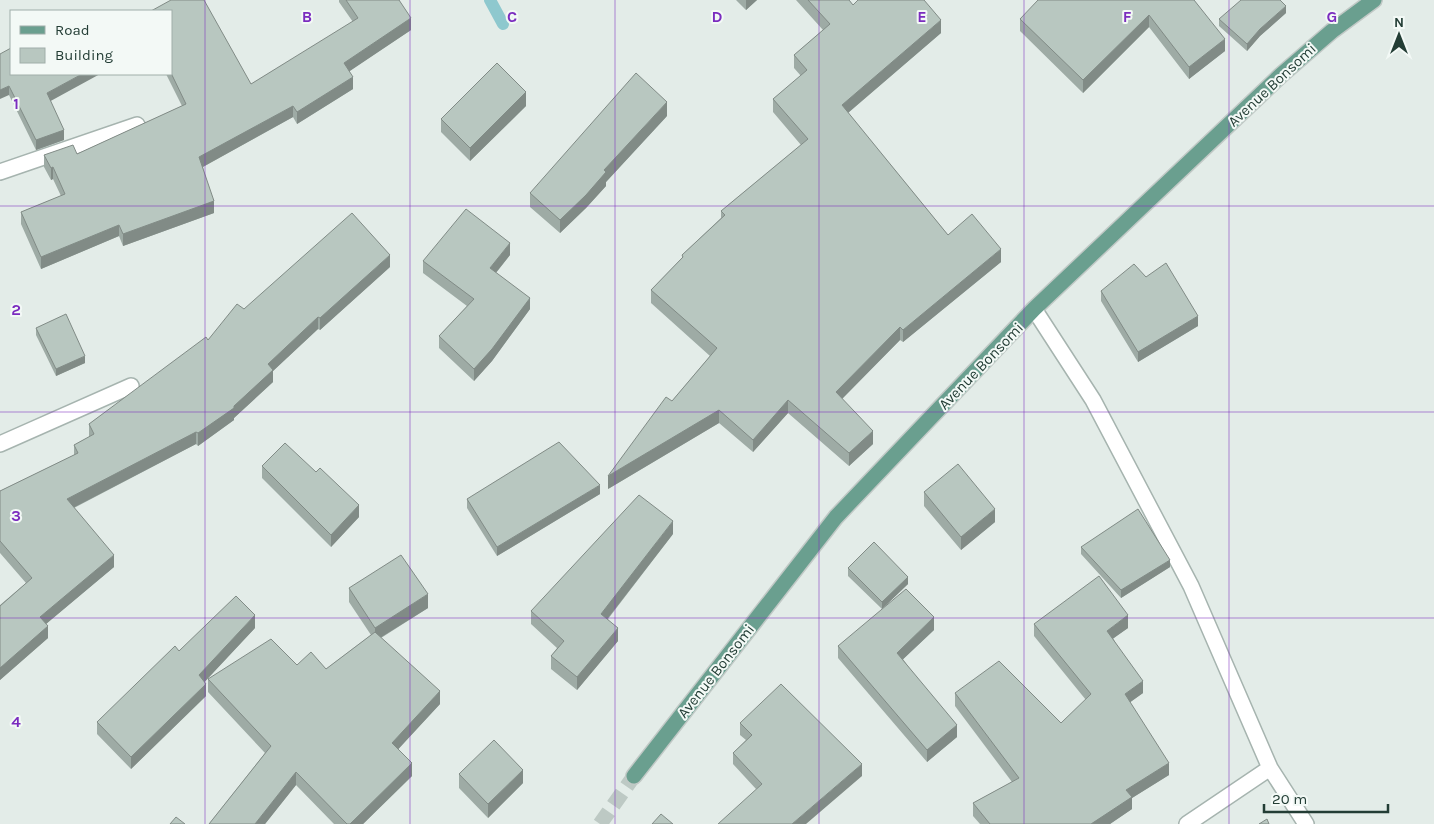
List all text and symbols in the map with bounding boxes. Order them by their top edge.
text: B [302,7,312,26]
text: C [507,7,517,26]
text: D [712,7,723,26]
text: E [917,7,927,26]
text: F [1123,7,1132,26]
text: G [1327,7,1337,26]
legend [10,10,172,75]
north arrow [1374,10,1424,60]
text: N [1394,14,1404,31]
text: Road [55,21,90,39]
street label: Avenue Bonsomi [1224,40,1320,130]
text: Building [55,46,113,64]
text: 1 [13,94,19,113]
text: 2 [11,300,21,319]
street label: Avenue Bonsomi [935,319,1027,413]
text: 3 [11,506,21,525]
street label: Avenue Bonsomi [674,621,758,721]
text: 4 [11,712,21,731]
scale bar [1264,782,1388,814]
text: 20 m [1272,790,1307,808]

